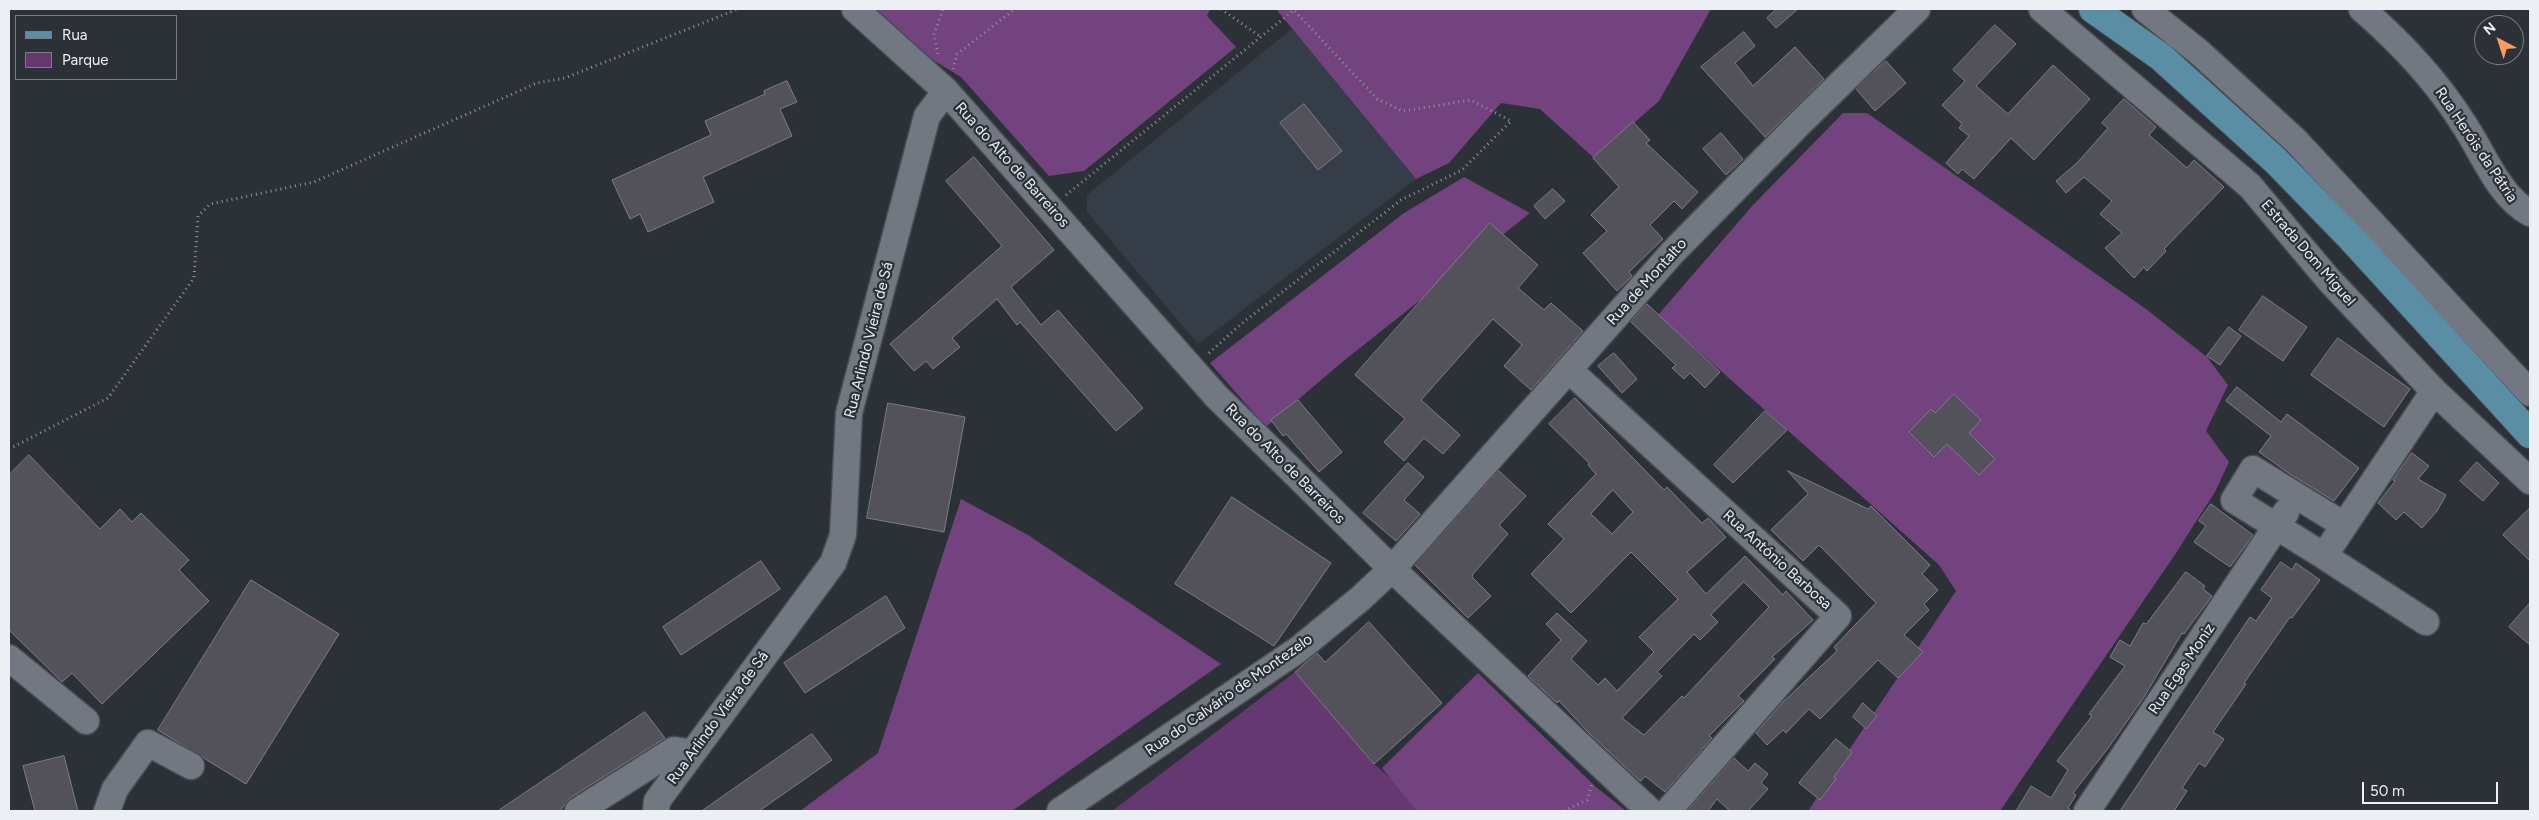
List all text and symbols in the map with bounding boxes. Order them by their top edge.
legend [15,15,178,80]
north arrow [2474,15,2524,65]
text: N [2480,19,2499,39]
text: Rua [62,26,87,44]
text: Parque [62,51,109,69]
street label: Rua Heróis da Pátria [2431,84,2521,206]
street label: Rua do Alto de Barreiros [951,99,1073,231]
street label: Estrada Dom Miguel [2257,196,2359,310]
street label: Rua de Montalto [1603,235,1691,329]
street label: Rua Arlindo Vieira de Sá [841,260,897,420]
street label: Rua do Alto de Barreiros [1221,400,1349,528]
street label: Rua António Barbosa [1719,506,1835,614]
street label: Rua Egas Moniz [2145,620,2219,718]
street label: Rua do Calvário de Montezelo [1142,630,1316,760]
street label: Rua Arlindo Vieira de Sá [664,648,772,788]
scale bar [2364,772,2500,804]
text: 50 m [2370,782,2405,800]

